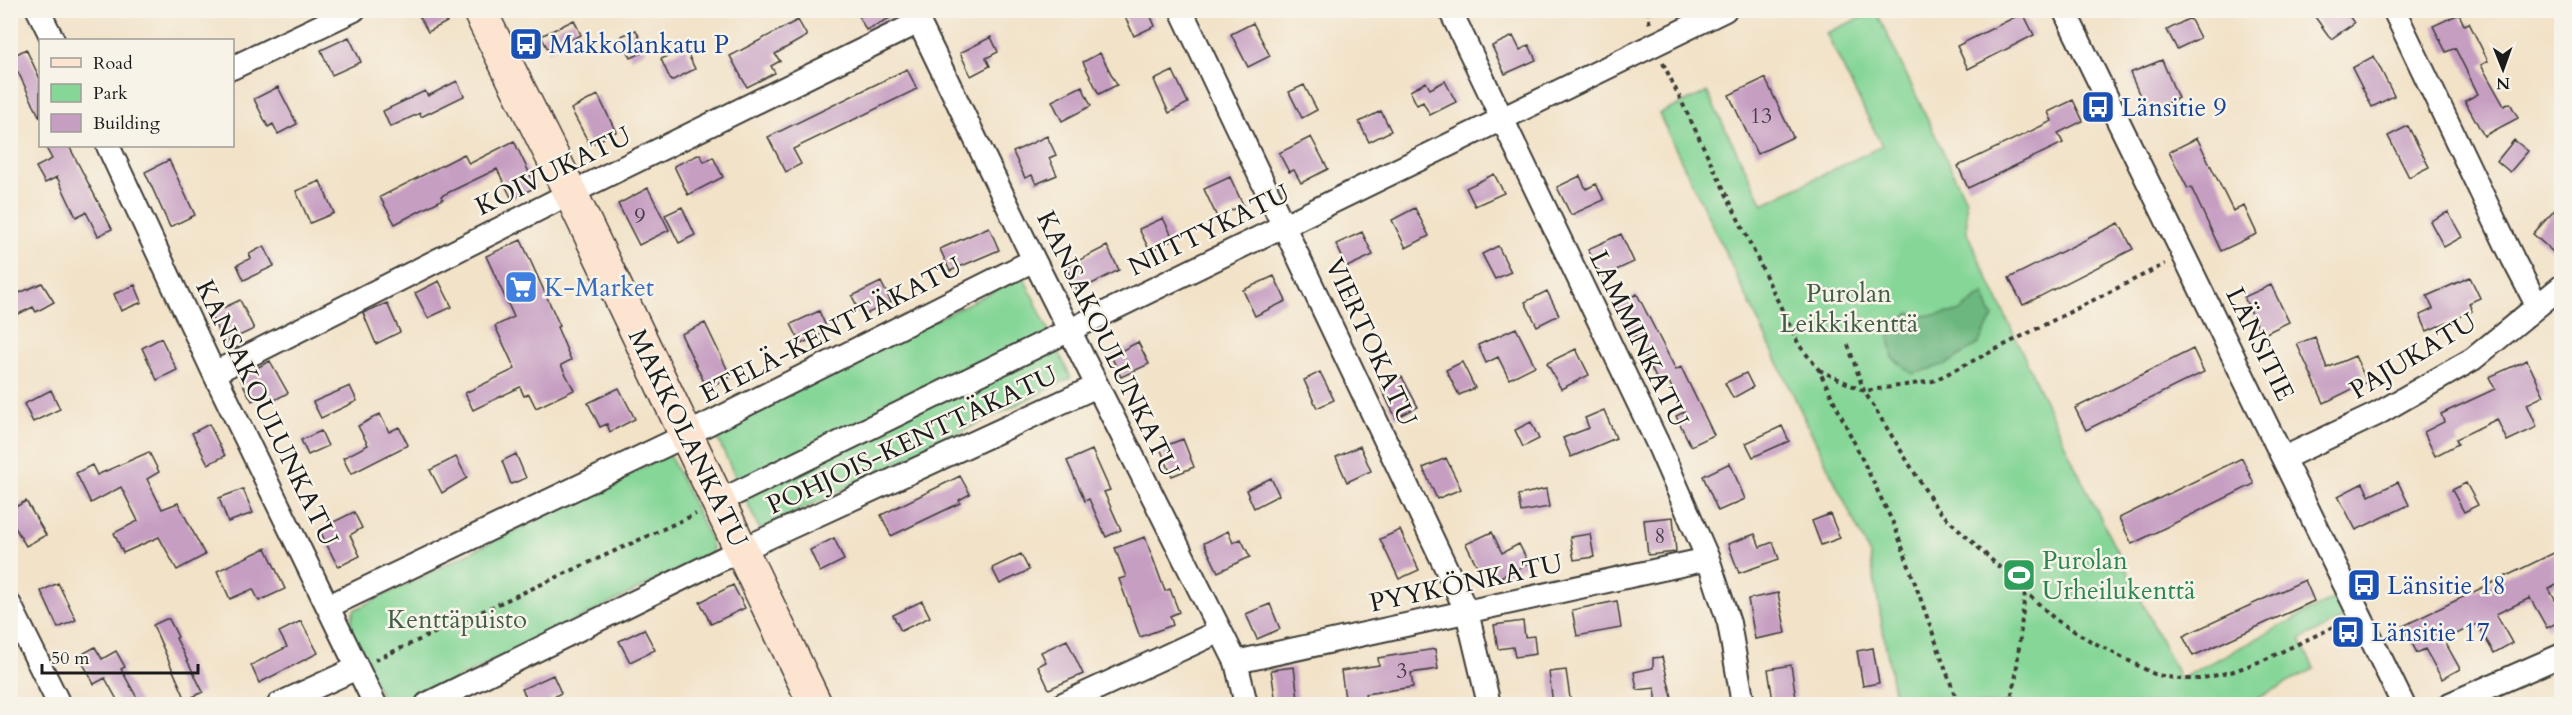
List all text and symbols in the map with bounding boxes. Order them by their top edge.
bus stop icon: Makkolankatu P [508,26,544,62]
place label: Makkolankatu P [549,27,729,62]
legend [39,39,234,147]
north arrow [2473,39,2533,99]
text: Road [93,51,133,76]
text: N [2496,72,2510,94]
text: Park [93,81,128,106]
bus stop icon: Länsitie 9 [2080,89,2116,125]
place label: Länsitie 9 [2121,90,2227,125]
house number: 13 [1750,101,1772,131]
text: Building [93,111,161,136]
street label: KOIVUKATU [469,118,637,224]
street label: NIITTYKATU [1122,176,1296,284]
house number: 9 [634,201,646,231]
street label: KANSAKOULUNKATU [1028,205,1188,483]
street label: LAMMINKATU [1581,245,1697,433]
street label: ETELÄ-KENTTÄKATU [694,249,968,411]
street label: VIERTOKATU [1317,252,1425,432]
supermarket icon: K-Market [503,269,539,305]
place label: K-Market [544,270,654,305]
street label: KANSAKOULUNKATU [187,274,347,552]
park label: Purolan Leikkikenttä [1780,276,1919,341]
street label: LÄNSITIE [2217,281,2303,407]
street label: PAJUKATU [2343,304,2483,408]
street label: MAKKOLANKATU [620,323,756,553]
street label: POHJOIS-KENTTÄKATU [761,357,1063,523]
house number: 8 [1654,521,1666,551]
place label: Purolan Urheilukenttä [2042,543,2196,608]
street label: PYYKÖNKATU [1366,545,1566,621]
sports icon: Purolan Urheilukenttä [2001,557,2037,593]
bus stop icon: Länsitie 18 [2346,567,2382,603]
place label: Länsitie 18 [2387,568,2506,603]
park label: Kenttäpuisto [387,602,527,637]
bus stop icon: Länsitie 17 [2330,614,2366,650]
place label: Länsitie 17 [2371,615,2490,650]
scale bar [42,637,198,675]
text: 50 m [51,646,90,671]
house number: 3 [1396,656,1408,686]

